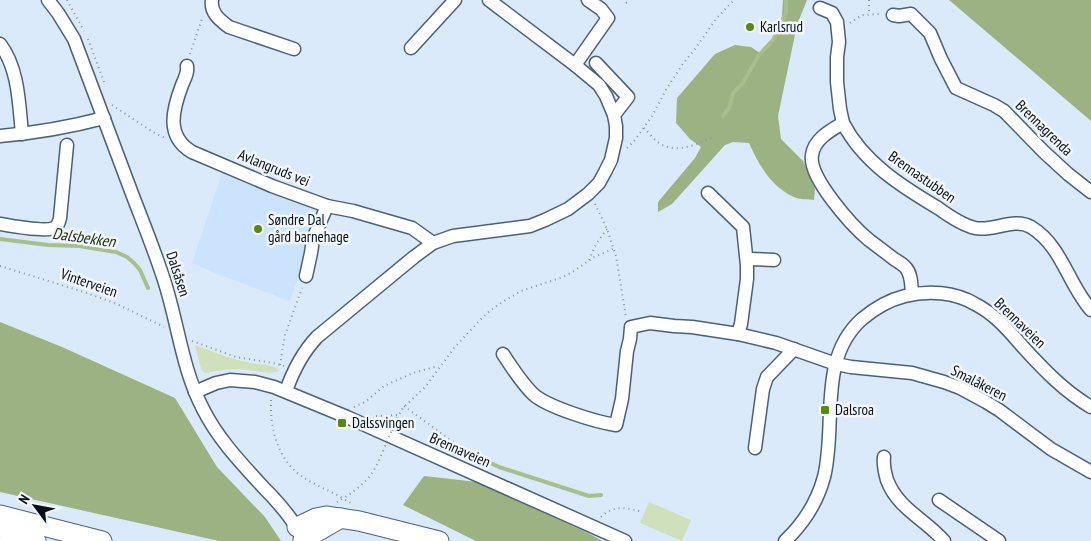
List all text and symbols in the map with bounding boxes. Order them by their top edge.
place label: Karlsrud [760,17,803,36]
marker: Karlsrud [744,21,756,33]
street label: Brennagrenda [1012,96,1077,160]
street label: Avlangruds vei [236,145,313,191]
street label: Brennastubben [885,146,960,207]
place label: Søndre Dal gård barnehage [268,210,349,246]
water label: Dalsbekken [51,223,118,251]
marker: Søndre Dal gård barnehage [252,223,264,235]
street label: Dalsåsen [162,249,195,299]
street label: Vinterveien [57,264,120,301]
street label: Brennaveien [991,293,1050,352]
street label: Smalåkeren [948,360,1010,405]
place label: Dalsroa [835,400,874,419]
marker: Dalsroa [819,404,831,416]
place label: Dalssvingen [352,413,414,432]
marker: Dalssvingen [336,417,348,429]
street label: Brennaveien [427,428,494,471]
north arrow [10,481,60,531]
text: N [14,491,34,507]

